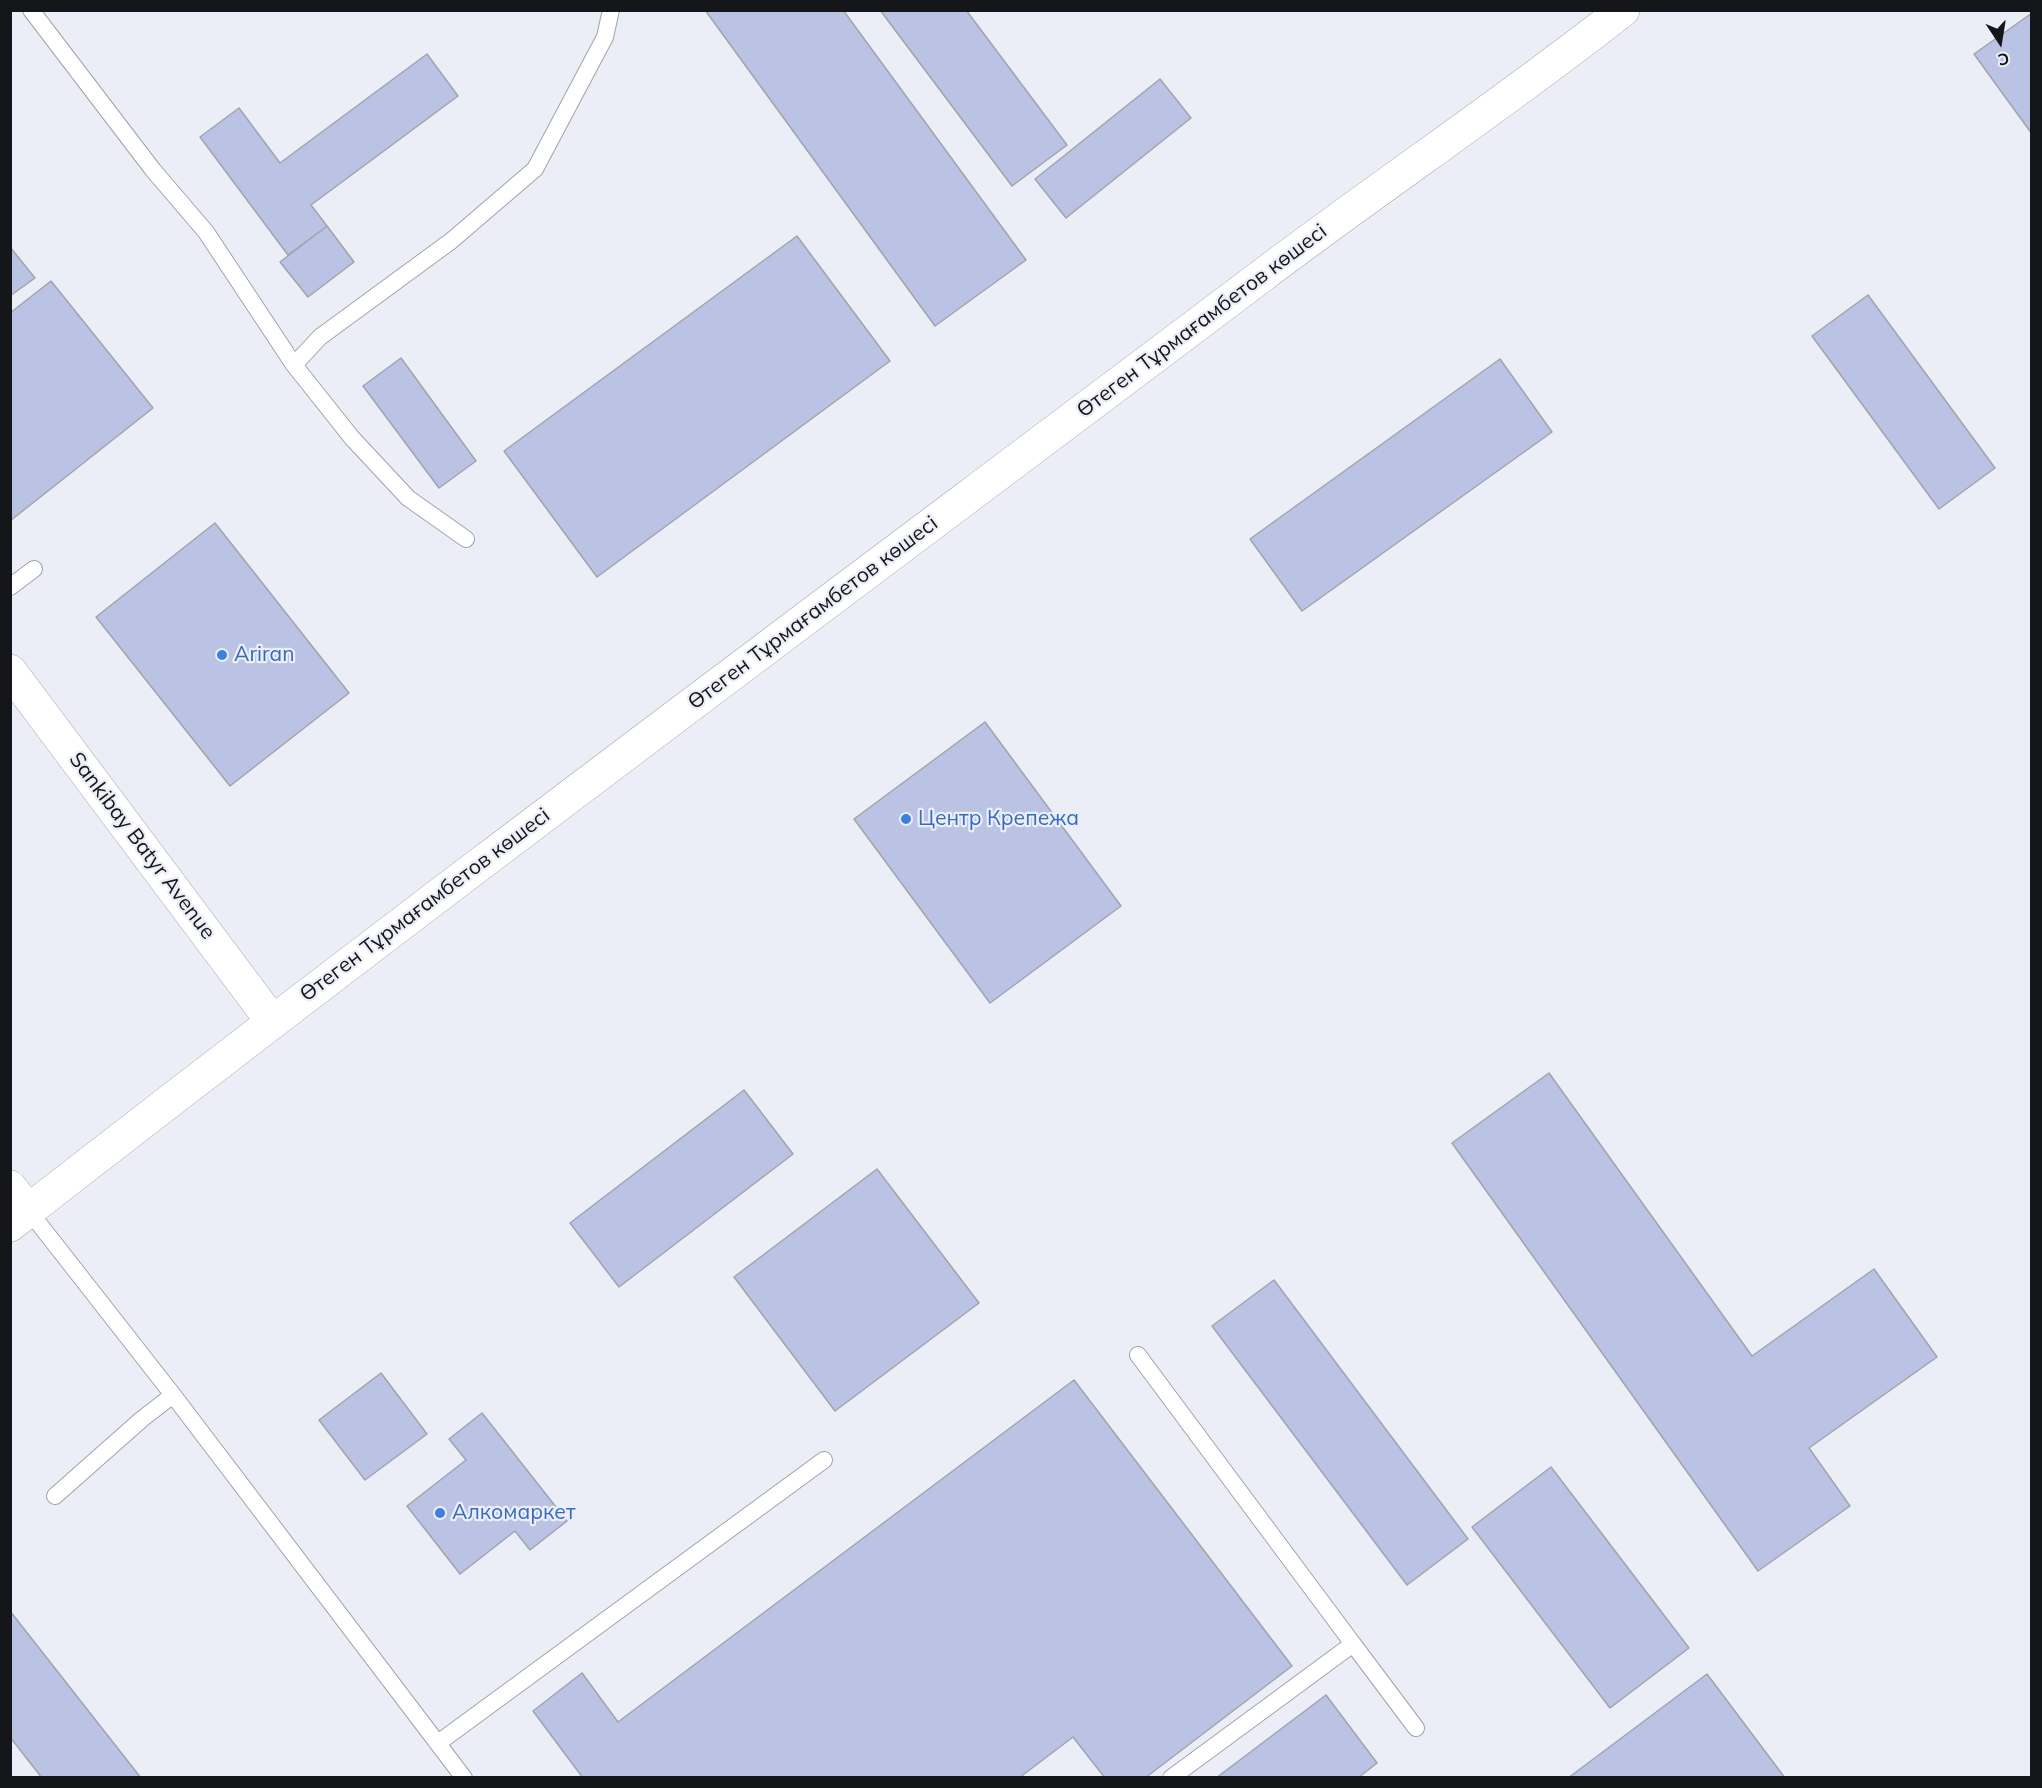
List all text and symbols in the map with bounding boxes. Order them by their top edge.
north arrow [1970,12,2030,72]
text: С [1996,49,2011,71]
street label: Өтеген Тұрмағамбетов көшесі [1072,219,1332,423]
street label: Өтеген Тұрмағамбетов көшесі [683,511,943,715]
place label: Ariran [234,642,294,668]
marker: Ariran [215,648,229,662]
street label: Sankibay Batyr Avenue [64,748,220,944]
street label: Өтеген Тұрмағамбетов көшесі [295,803,555,1007]
place label: Центр Крепежа [918,806,1079,832]
marker: Центр Крепежа [899,812,913,826]
place label: Алкомаркет [452,1500,576,1526]
marker: Алкомаркет [433,1506,447,1520]

